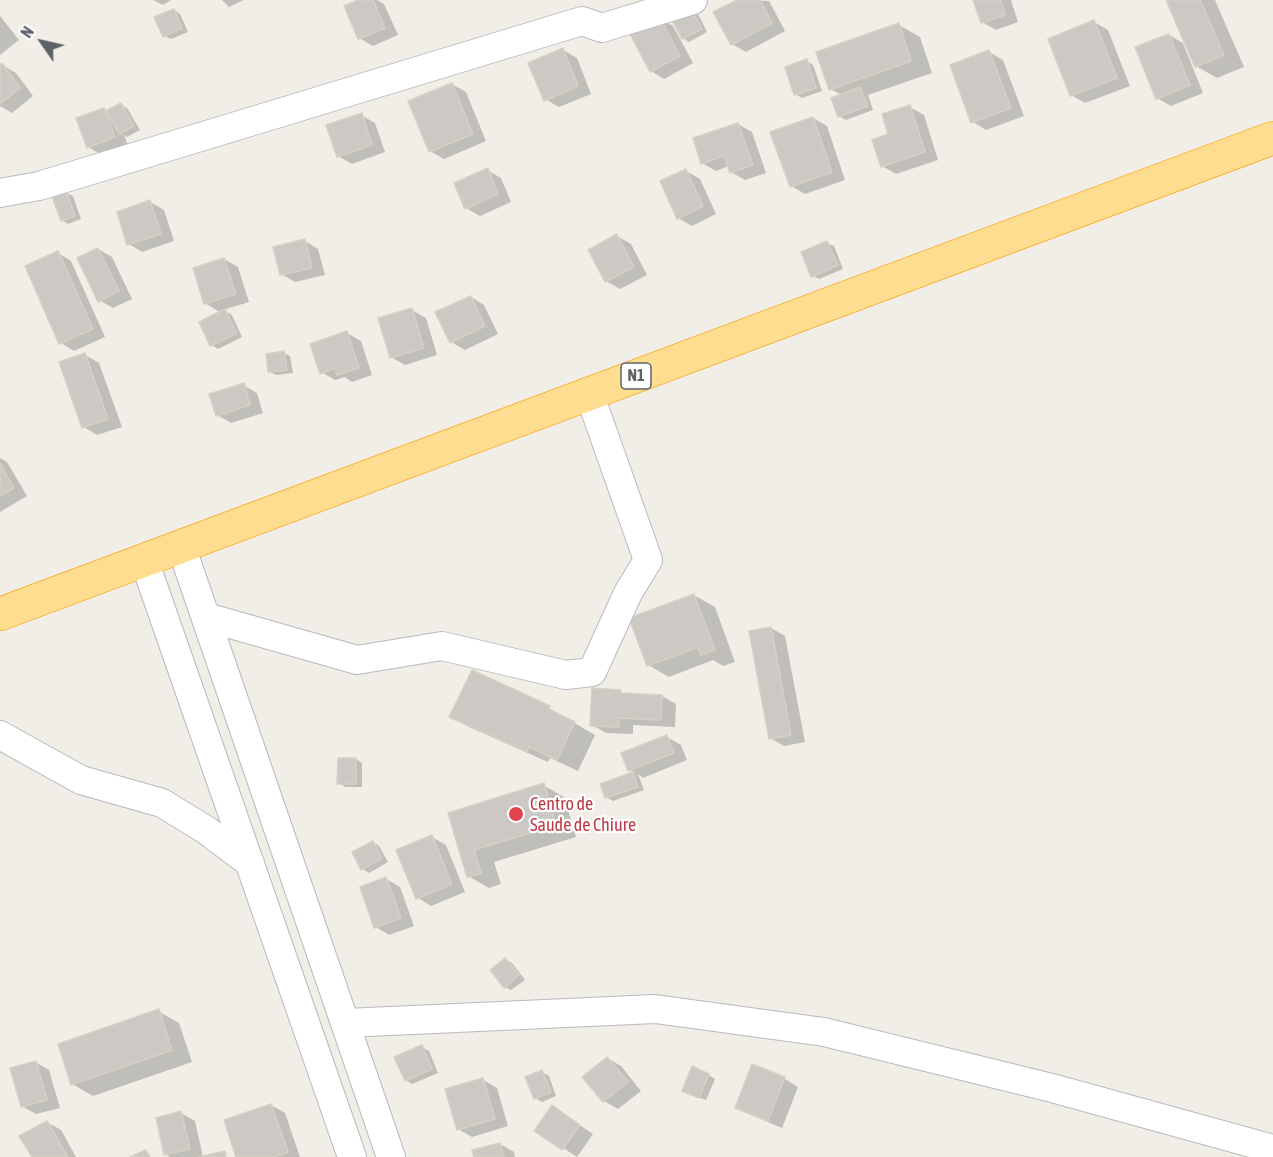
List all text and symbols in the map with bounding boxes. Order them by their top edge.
north arrow [12,12,72,72]
text: N [17,23,37,41]
road number: N1 [621,363,651,389]
place label: Centro de Saude de Chiure [530,793,636,836]
marker: Centro de Saude de Chiure [507,805,525,823]

